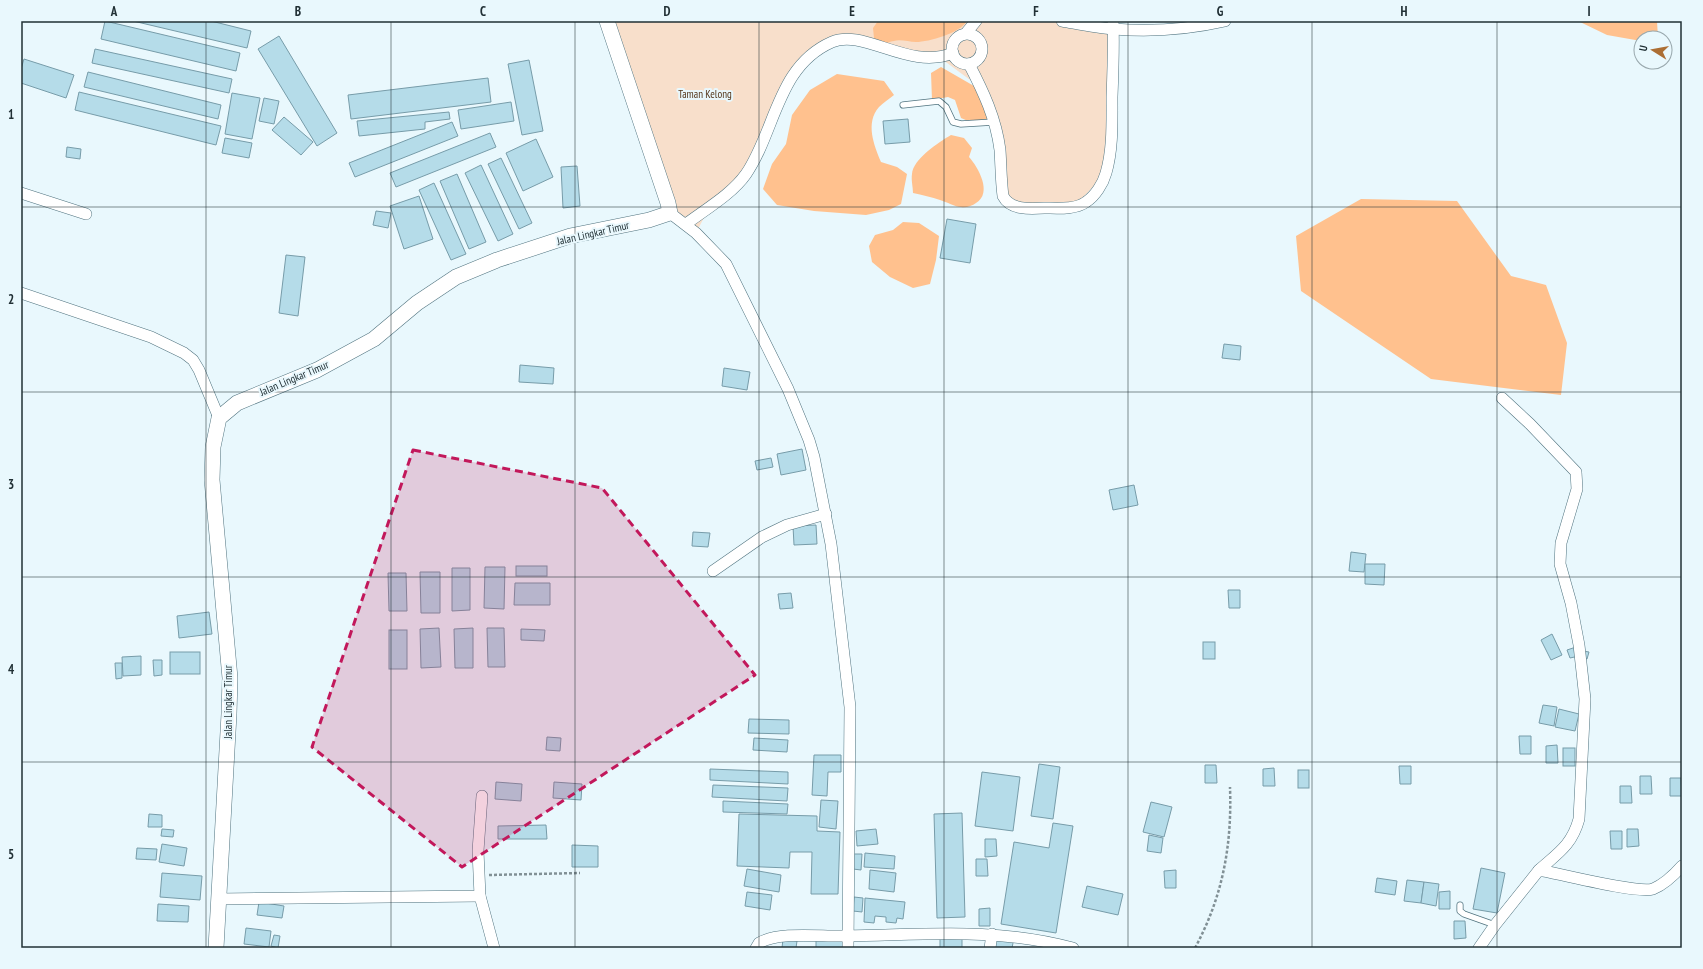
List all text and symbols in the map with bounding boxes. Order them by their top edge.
text: A [110,3,118,20]
text: B [295,3,301,20]
text: C [480,3,486,20]
text: D [664,3,671,20]
text: E [849,3,855,20]
text: F [1033,3,1039,20]
text: G [1217,3,1224,20]
text: H [1401,3,1408,20]
text: I [1587,3,1591,20]
north arrow [1633,30,1673,70]
text: U [1636,44,1651,52]
park label: Taman Kelong [678,87,732,101]
text: 1 [8,106,14,123]
street label: Jalan Lingkar Timur [555,218,630,248]
text: 2 [8,291,14,308]
street label: Jalan Lingkar Timur [256,357,331,399]
text: 3 [8,476,14,493]
text: 4 [8,661,15,678]
street label: Jalan Lingkar Timur [221,665,235,740]
text: 5 [8,846,14,863]

